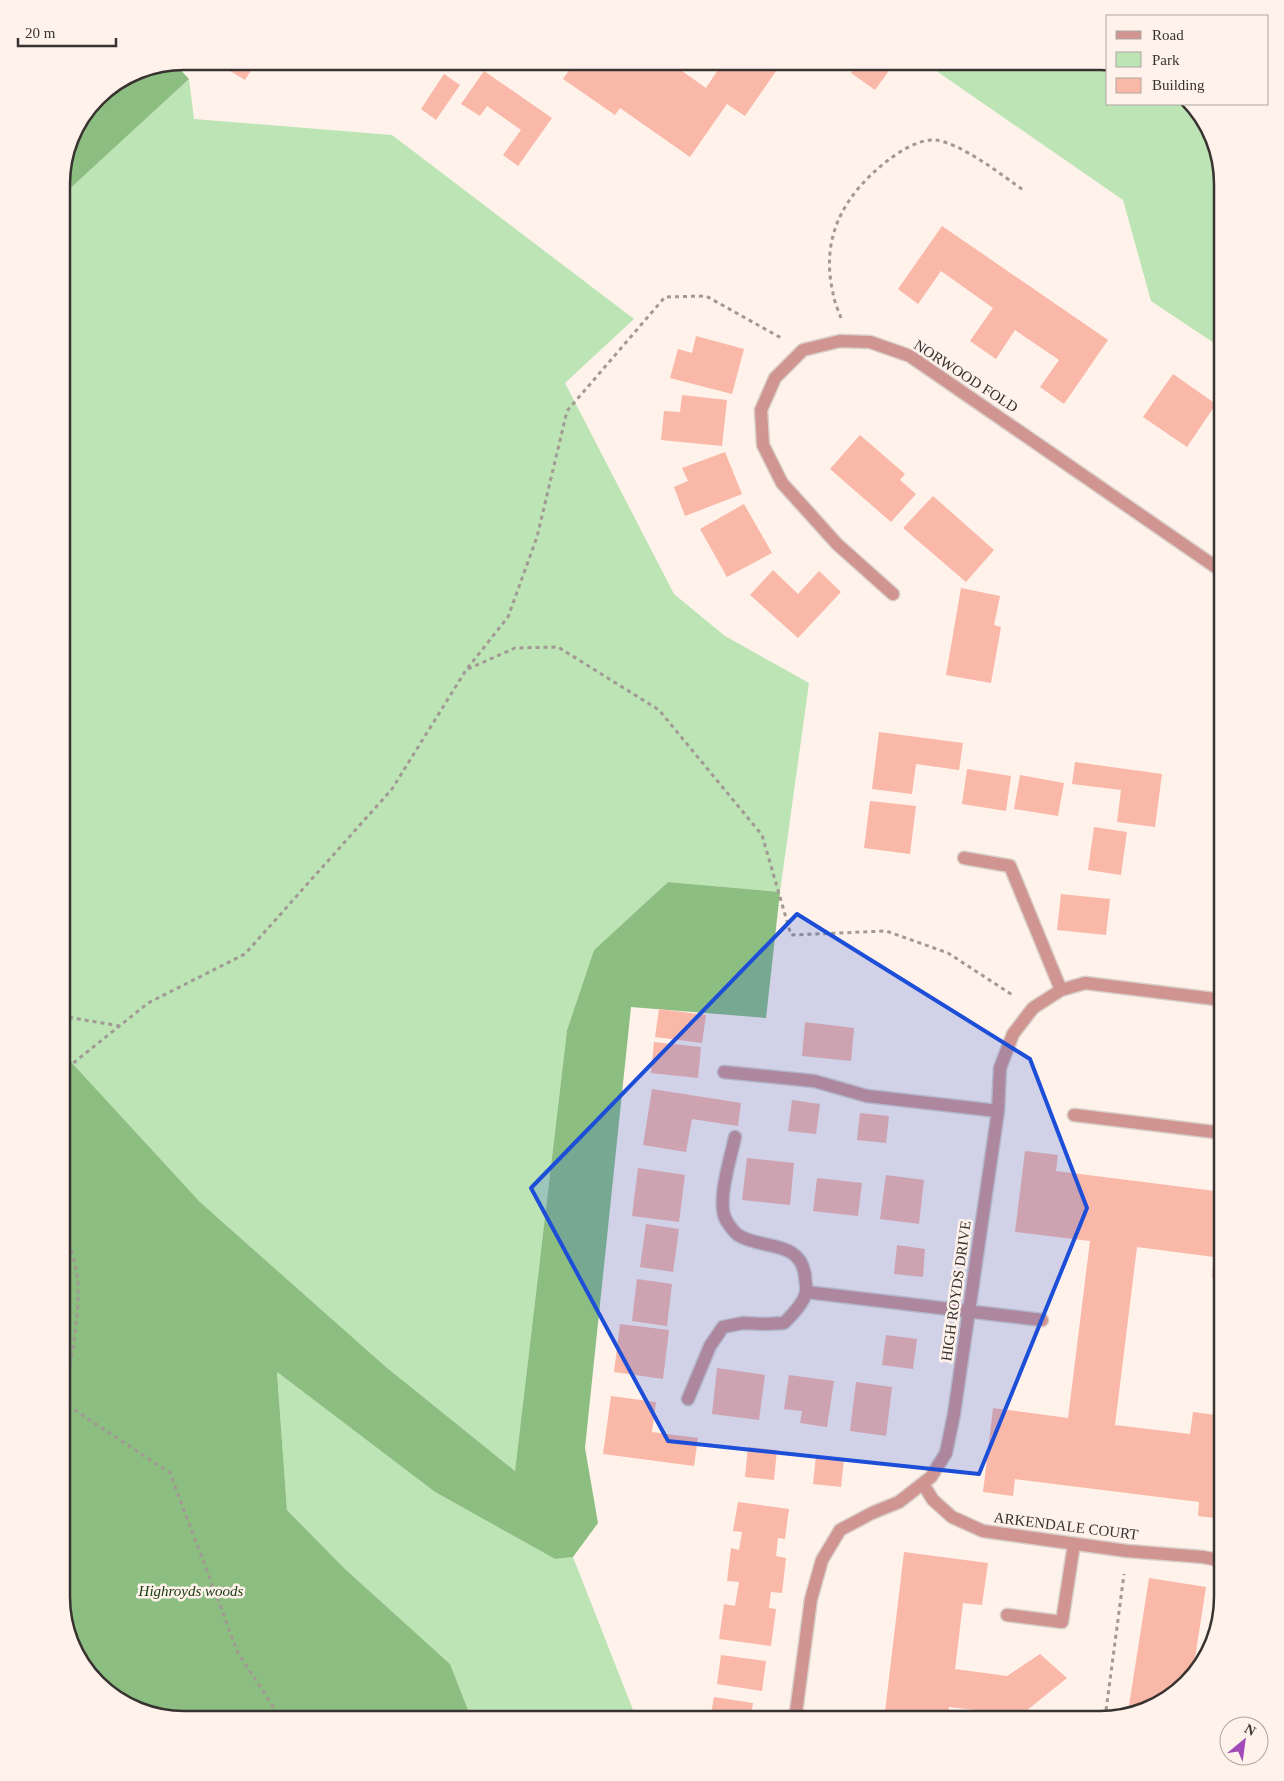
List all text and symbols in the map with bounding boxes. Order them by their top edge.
scale bar [18,15,115,47]
legend [1106,15,1269,105]
text: 20 m [25,25,56,41]
text: Road [1152,27,1184,43]
text: Park [1152,52,1180,68]
text: Building [1152,77,1205,93]
street label: NORWOOD FOLD [911,336,1021,416]
street label: HIGH ROYDS DRIVE [938,1220,974,1362]
street label: ARKENDALE COURT [993,1509,1139,1543]
park label: Highroyds woods [138,1583,244,1599]
north arrow [1219,1716,1269,1766]
text: N [1242,1721,1258,1739]

